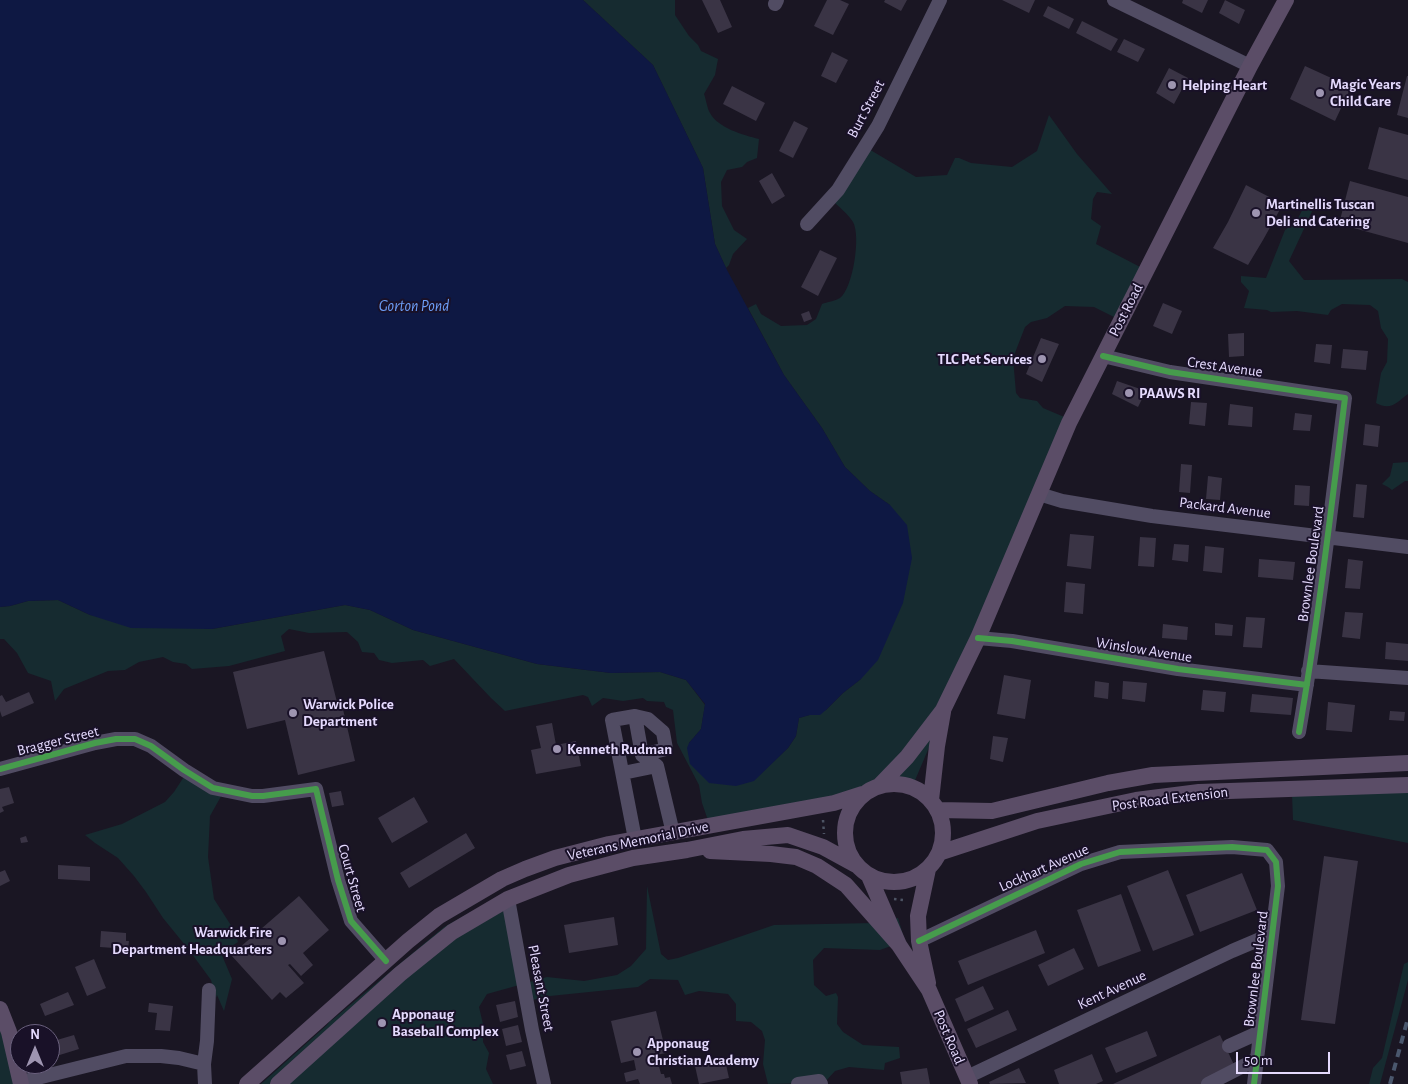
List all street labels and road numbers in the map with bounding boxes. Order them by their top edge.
street label: Burt Street [843,77,889,141]
street label: Post Road [1105,280,1147,340]
street label: Crest Avenue [1186,353,1264,381]
street label: Packard Avenue [1178,493,1272,523]
street label: Brownlee Boulevard [1294,505,1328,623]
street label: Winslow Avenue [1094,633,1194,667]
street label: Bragger Street [15,722,101,760]
street label: Post Road Extension [1111,783,1229,815]
street label: Veterans Memorial Drive [566,817,710,865]
street label: Lockhart Avenue [996,840,1092,896]
street label: Court Street [334,842,370,914]
street label: Brownlee Boulevard [1240,910,1272,1028]
street label: Pleasant Street [524,943,558,1033]
street label: Kent Avenue [1075,966,1149,1014]
street label: Post Road [930,1007,968,1067]

